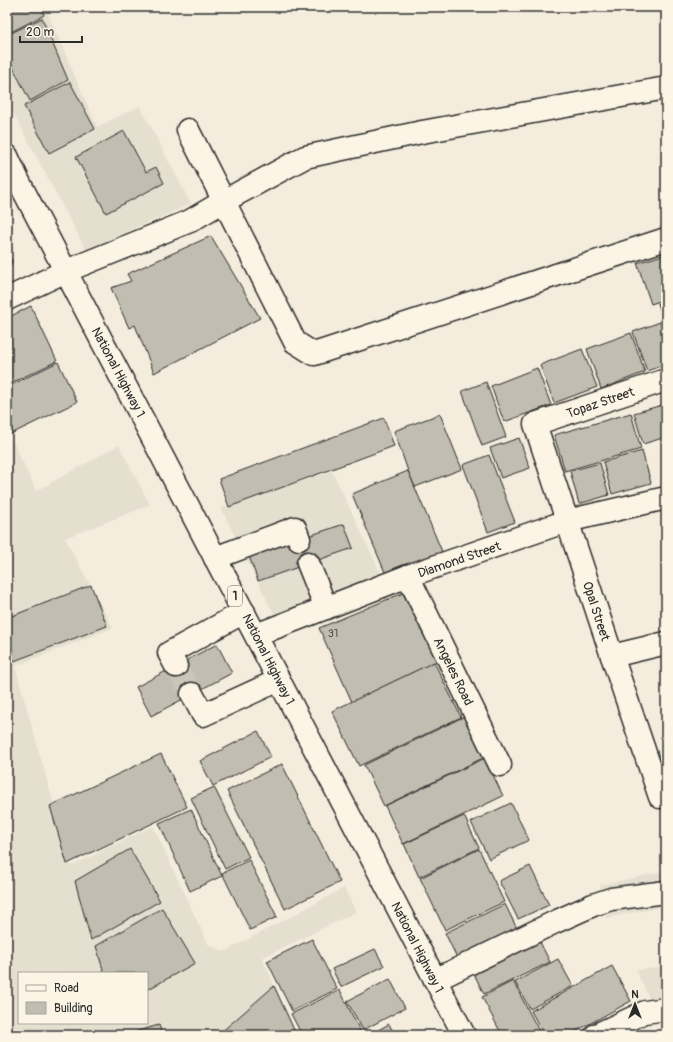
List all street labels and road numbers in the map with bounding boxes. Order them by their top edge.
street label: National Highway 1 [88,325,149,420]
street label: Topaz Street [564,384,637,422]
street label: Diamond Street [416,538,504,582]
street label: Opal Street [579,580,613,644]
road number: 1 [228,586,242,606]
street label: National Highway 1 [238,611,298,708]
street label: Angeles Road [430,635,476,708]
street label: National Highway 1 [387,899,447,996]

